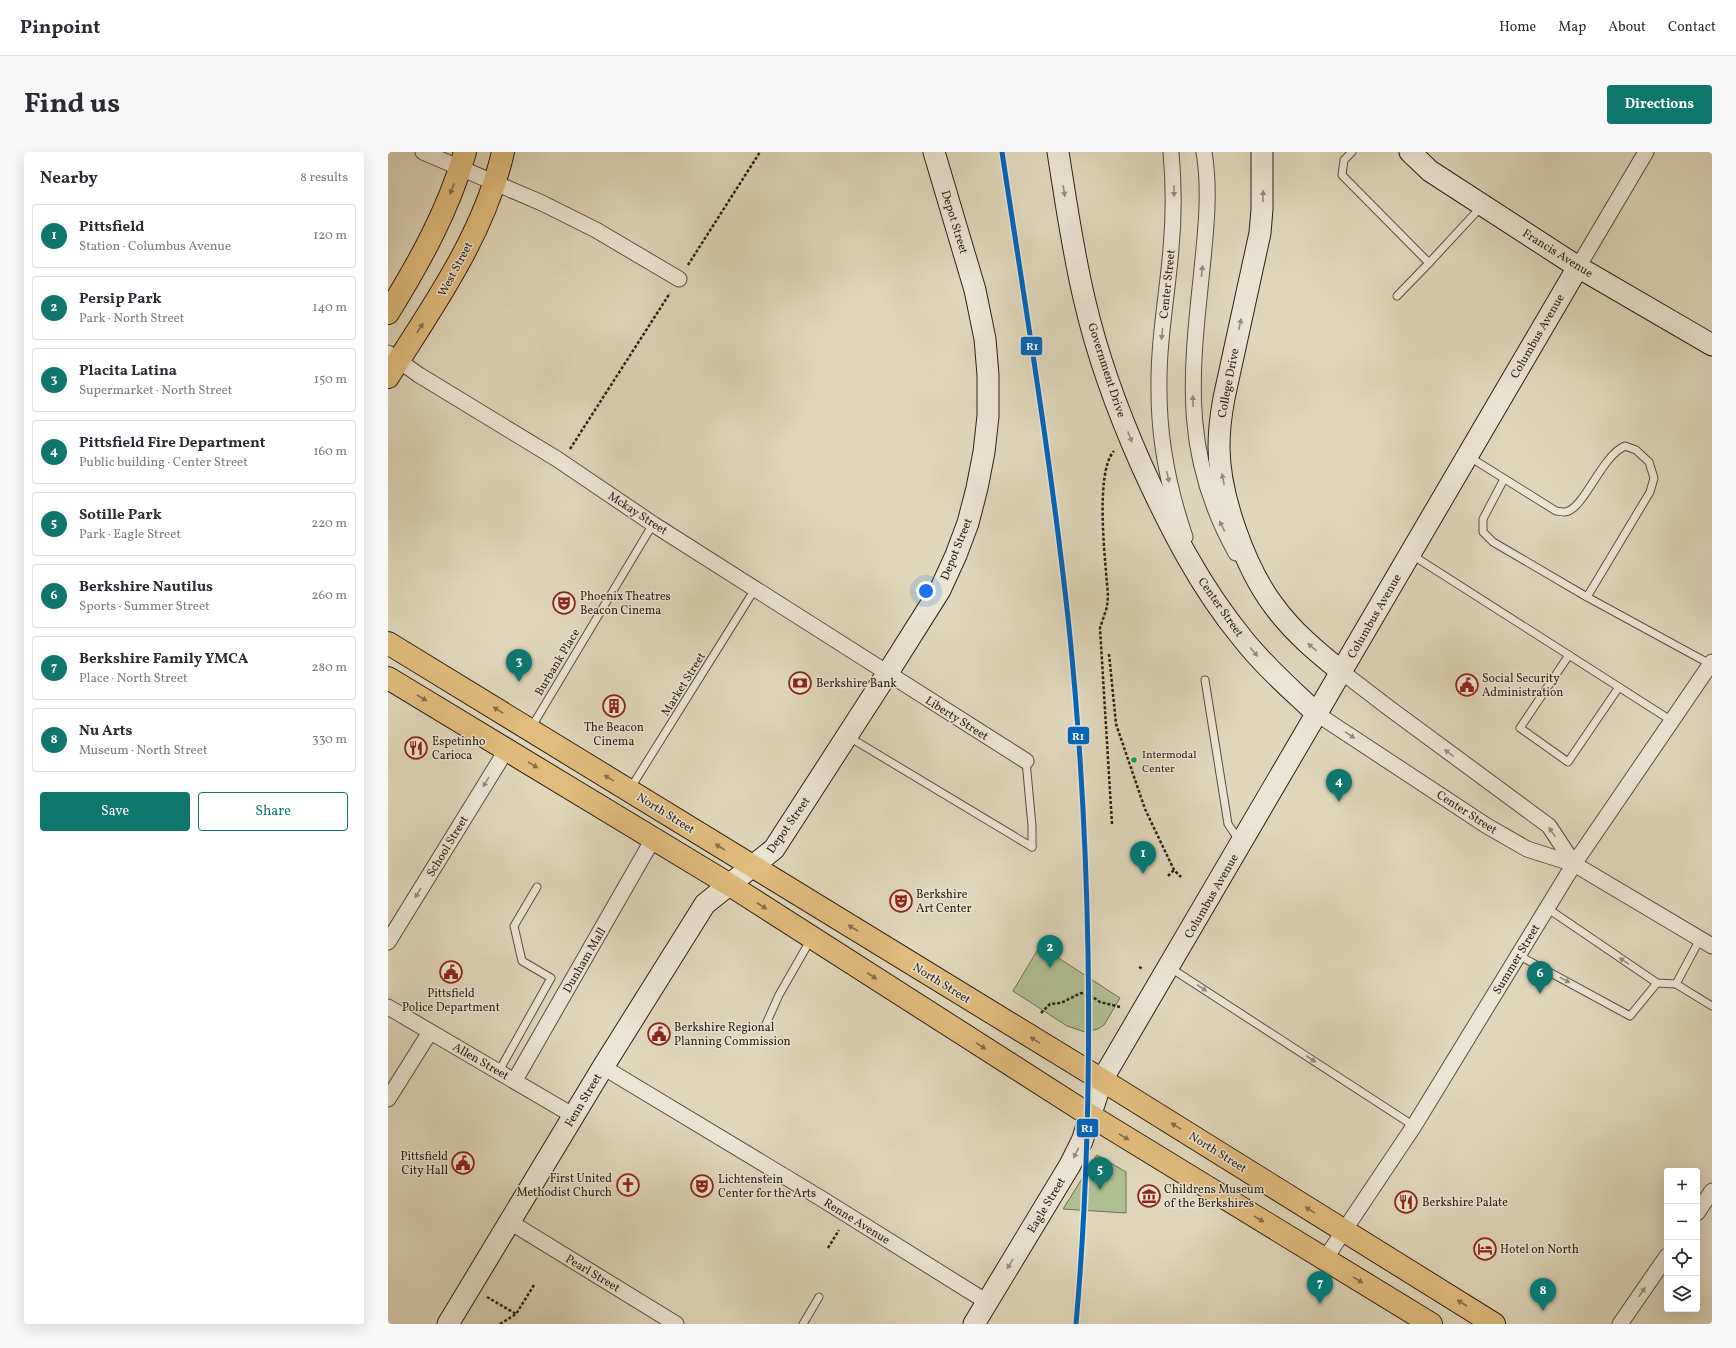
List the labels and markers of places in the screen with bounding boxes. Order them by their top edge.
place label: Phoenix Theatres Beacon Cinema [580,589,671,619]
theatre icon: Phoenix Theatres Beacon Cinema [551,590,577,616]
pin: 3 [506,649,532,682]
bank icon: Berkshire Bank [787,670,813,696]
place label: Social Security Administration [1482,671,1564,701]
public building icon: Social Security Administration [1454,672,1480,698]
place label: Berkshire Bank [816,676,897,692]
building icon: The Beacon Cinema [601,693,627,719]
place label: The Beacon Cinema [584,720,644,750]
place label: Espetinho Carioca [432,734,485,764]
restaurant icon: Espetinho Carioca [403,735,429,761]
place label: Intermodal Center [1142,748,1197,777]
marker: Intermodal Center [1129,755,1139,765]
pin: 4 [1326,769,1352,802]
pin: 1 [1130,841,1156,874]
place label: Berkshire Art Center [916,887,972,917]
theatre icon: Berkshire Art Center [888,888,914,914]
pin: 2 [1037,935,1063,968]
public building icon: Pittsfield Police Department [438,959,464,985]
pin: 6 [1527,961,1553,994]
place label: Pittsfield Police Department [402,986,500,1016]
place label: Berkshire Regional Planning Commission [674,1020,791,1050]
public building icon: Berkshire Regional Planning Commission [646,1021,672,1047]
place label: Pittsfield City Hall [400,1149,448,1179]
public building icon: Pittsfield City Hall [450,1150,476,1176]
pin: 5 [1087,1157,1113,1190]
place label: First United Methodist Church [517,1171,612,1201]
church icon: First United Methodist Church [615,1172,641,1198]
place label: Lichtenstein Center for the Arts [718,1172,816,1202]
theatre icon: Lichtenstein Center for the Arts [689,1173,715,1199]
place label: Childrens Museum of the Berkshires [1164,1182,1265,1212]
museum icon: Childrens Museum of the Berkshires [1136,1183,1162,1209]
restaurant icon: Berkshire Palate [1393,1189,1419,1215]
place label: Berkshire Palate [1422,1195,1508,1211]
hotel icon: Hotel on North [1472,1236,1498,1262]
place label: Hotel on North [1500,1242,1579,1258]
pin: 7 [1307,1271,1333,1304]
pin: 8 [1530,1278,1556,1311]

